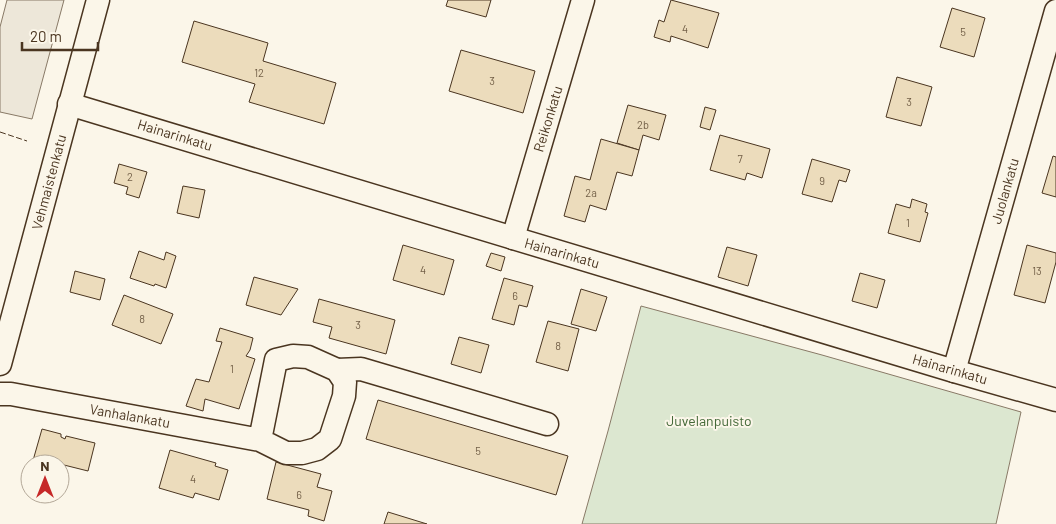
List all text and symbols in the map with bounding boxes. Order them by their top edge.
scale bar [22,20,99,52]
house number: 4 [682,22,688,35]
house number: 5 [960,25,966,38]
text: 20 m [30,27,62,45]
house number: 12 [254,66,264,79]
house number: 3 [489,74,495,87]
street label: Reikonkatu [529,84,566,154]
house number: 3 [906,95,912,108]
street label: Hainarinkatu [136,115,215,154]
house number: 2b [637,118,649,131]
street label: Vehmaistenkatu [28,132,69,231]
house number: 7 [737,152,743,165]
street label: Juolankatu [987,156,1022,226]
house number: 2 [127,170,133,183]
house number: 9 [819,174,825,187]
house number: 2a [585,186,597,199]
house number: 1 [906,216,910,229]
street label: Hainarinkatu [523,234,602,271]
house number: 4 [420,263,426,276]
house number: 13 [1032,264,1042,277]
house number: 6 [512,289,518,302]
house number: 8 [139,312,145,325]
house number: 3 [355,318,361,331]
house number: 8 [555,339,561,352]
street label: Hainarinkatu [911,350,990,387]
house number: 1 [230,362,234,375]
street label: Vanhalankatu [89,400,172,431]
park label: Juvelanpuisto [666,412,752,429]
house number: 5 [475,444,481,457]
north arrow [20,454,70,504]
text: N [40,457,50,474]
house number: 4 [190,472,196,485]
house number: 6 [296,488,302,501]

